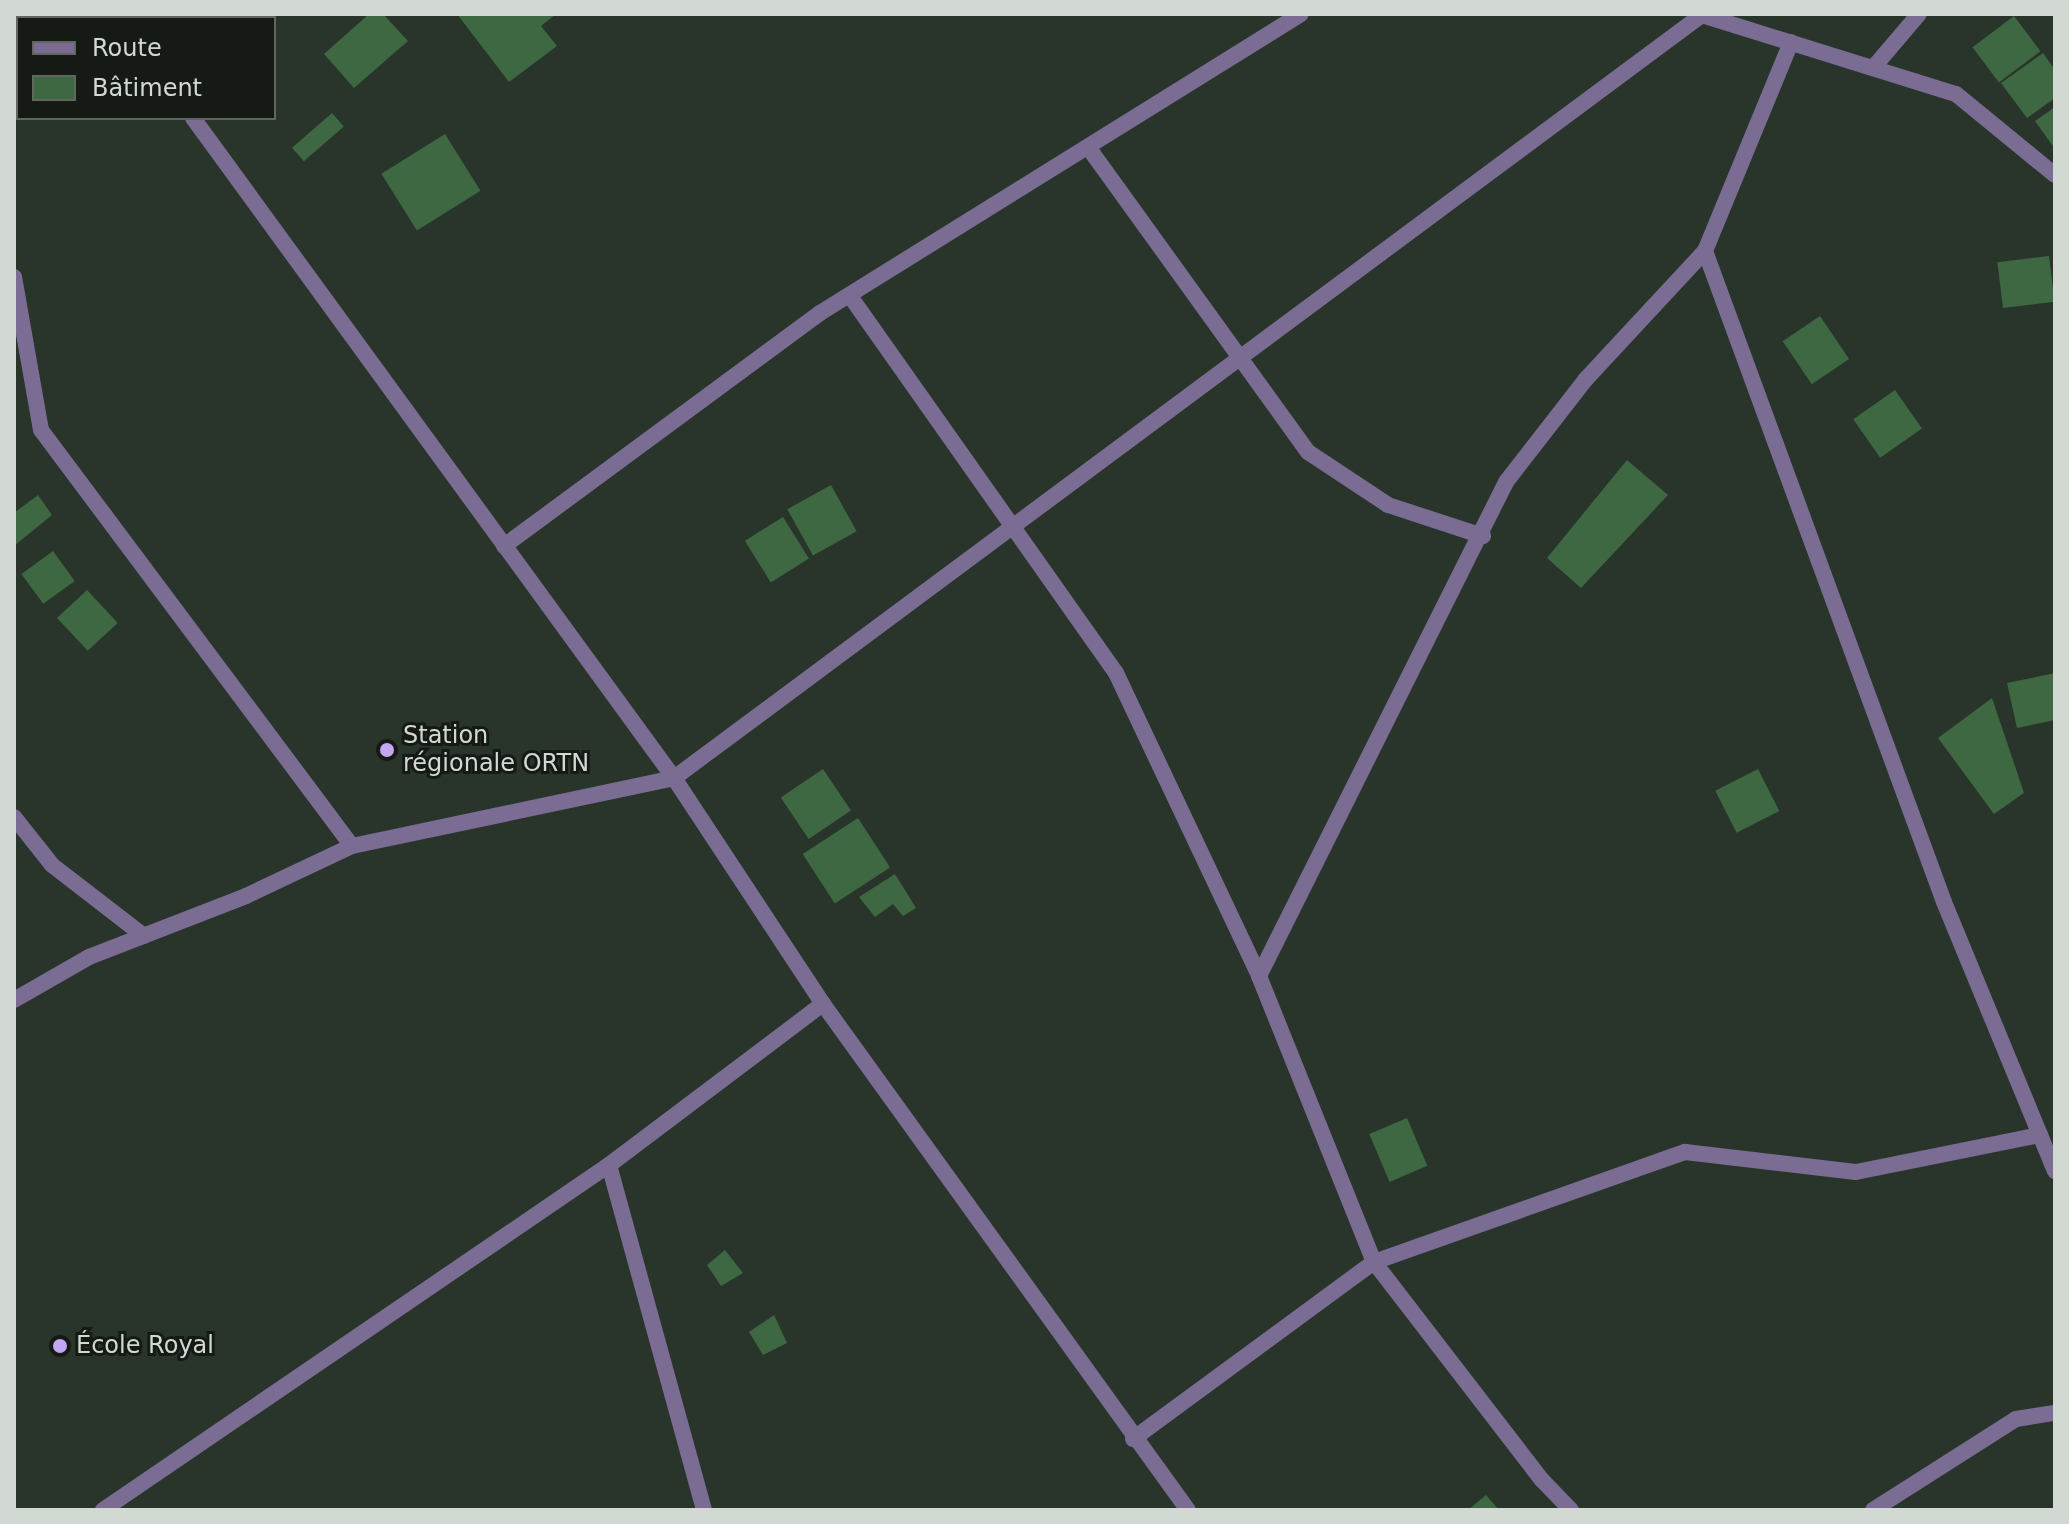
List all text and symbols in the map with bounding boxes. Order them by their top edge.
legend [16,16,276,120]
text: Route [92,34,162,62]
text: Bâtiment [92,74,202,102]
place label: Station régionale ORTN [403,722,589,778]
marker: Station régionale ORTN [378,741,396,759]
place label: École Royal [76,1332,214,1360]
marker: École Royal [51,1337,69,1355]

